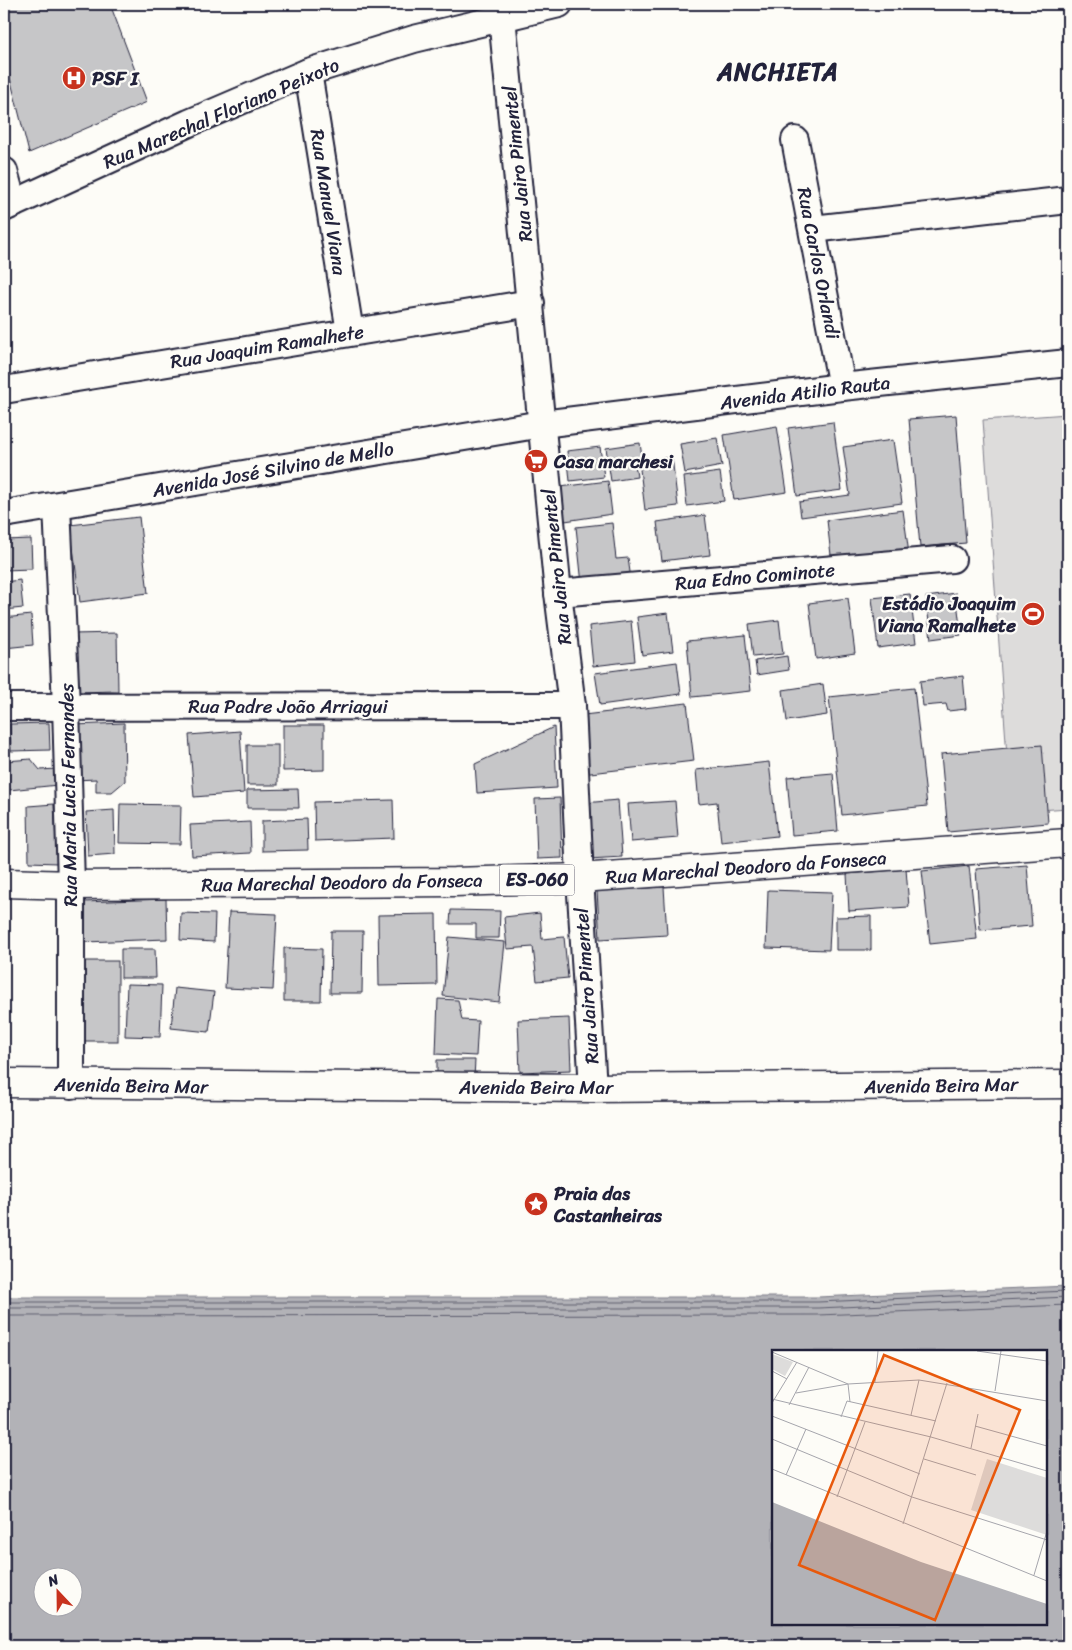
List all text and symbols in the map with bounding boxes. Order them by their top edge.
street label: Rua Marechal Floriano Peixoto [98,48,345,178]
district label: ANCHIETA [716,51,839,93]
place label: PSF I [92,62,140,95]
hospital icon: PSF I [61,65,87,91]
street label: Rua Jairo Pimentel [493,84,542,244]
street label: Rua Manuel Viana [301,127,356,278]
street label: Rua Carlos Orlandi [788,184,850,342]
street label: Rua Joaquim Ramalhete [168,315,366,378]
street label: Avenida Atilio Rauta [717,366,892,419]
street label: Avenida José Silvino de Mello [149,432,397,507]
place label: Casa marchesi [553,445,675,478]
supermarket icon: Casa marchesi [523,448,549,474]
street label: Rua Jairo Pimentel [532,487,581,647]
street label: Rua Edno Cominote [674,553,837,600]
place label: Estádio Joaquim Viana Ramalhete [877,587,1016,642]
sports icon: Estádio Joaquim Viana Ramalhete [1020,601,1046,627]
street label: Rua Maria Lucia Fernandes [50,683,87,907]
street label: Rua Padre João Arriagui [188,690,389,723]
street label: Rua Marechal Deodoro da Fonseca [604,841,888,894]
street label: Rua Marechal Deodoro da Fonseca [201,864,484,901]
road number: ES-060 [500,864,574,896]
street label: Rua Jairo Pimentel [565,906,608,1065]
street label: Avenida Beira Mar [53,1068,209,1103]
street label: Avenida Beira Mar [863,1068,1019,1103]
street label: Avenida Beira Mar [458,1071,614,1104]
place label: Praia das Castanheiras [553,1177,663,1232]
place icon: Praia das Castanheiras [523,1191,549,1217]
inset map [772,1350,1047,1625]
text: N [43,1567,63,1594]
north arrow [32,1568,82,1618]

